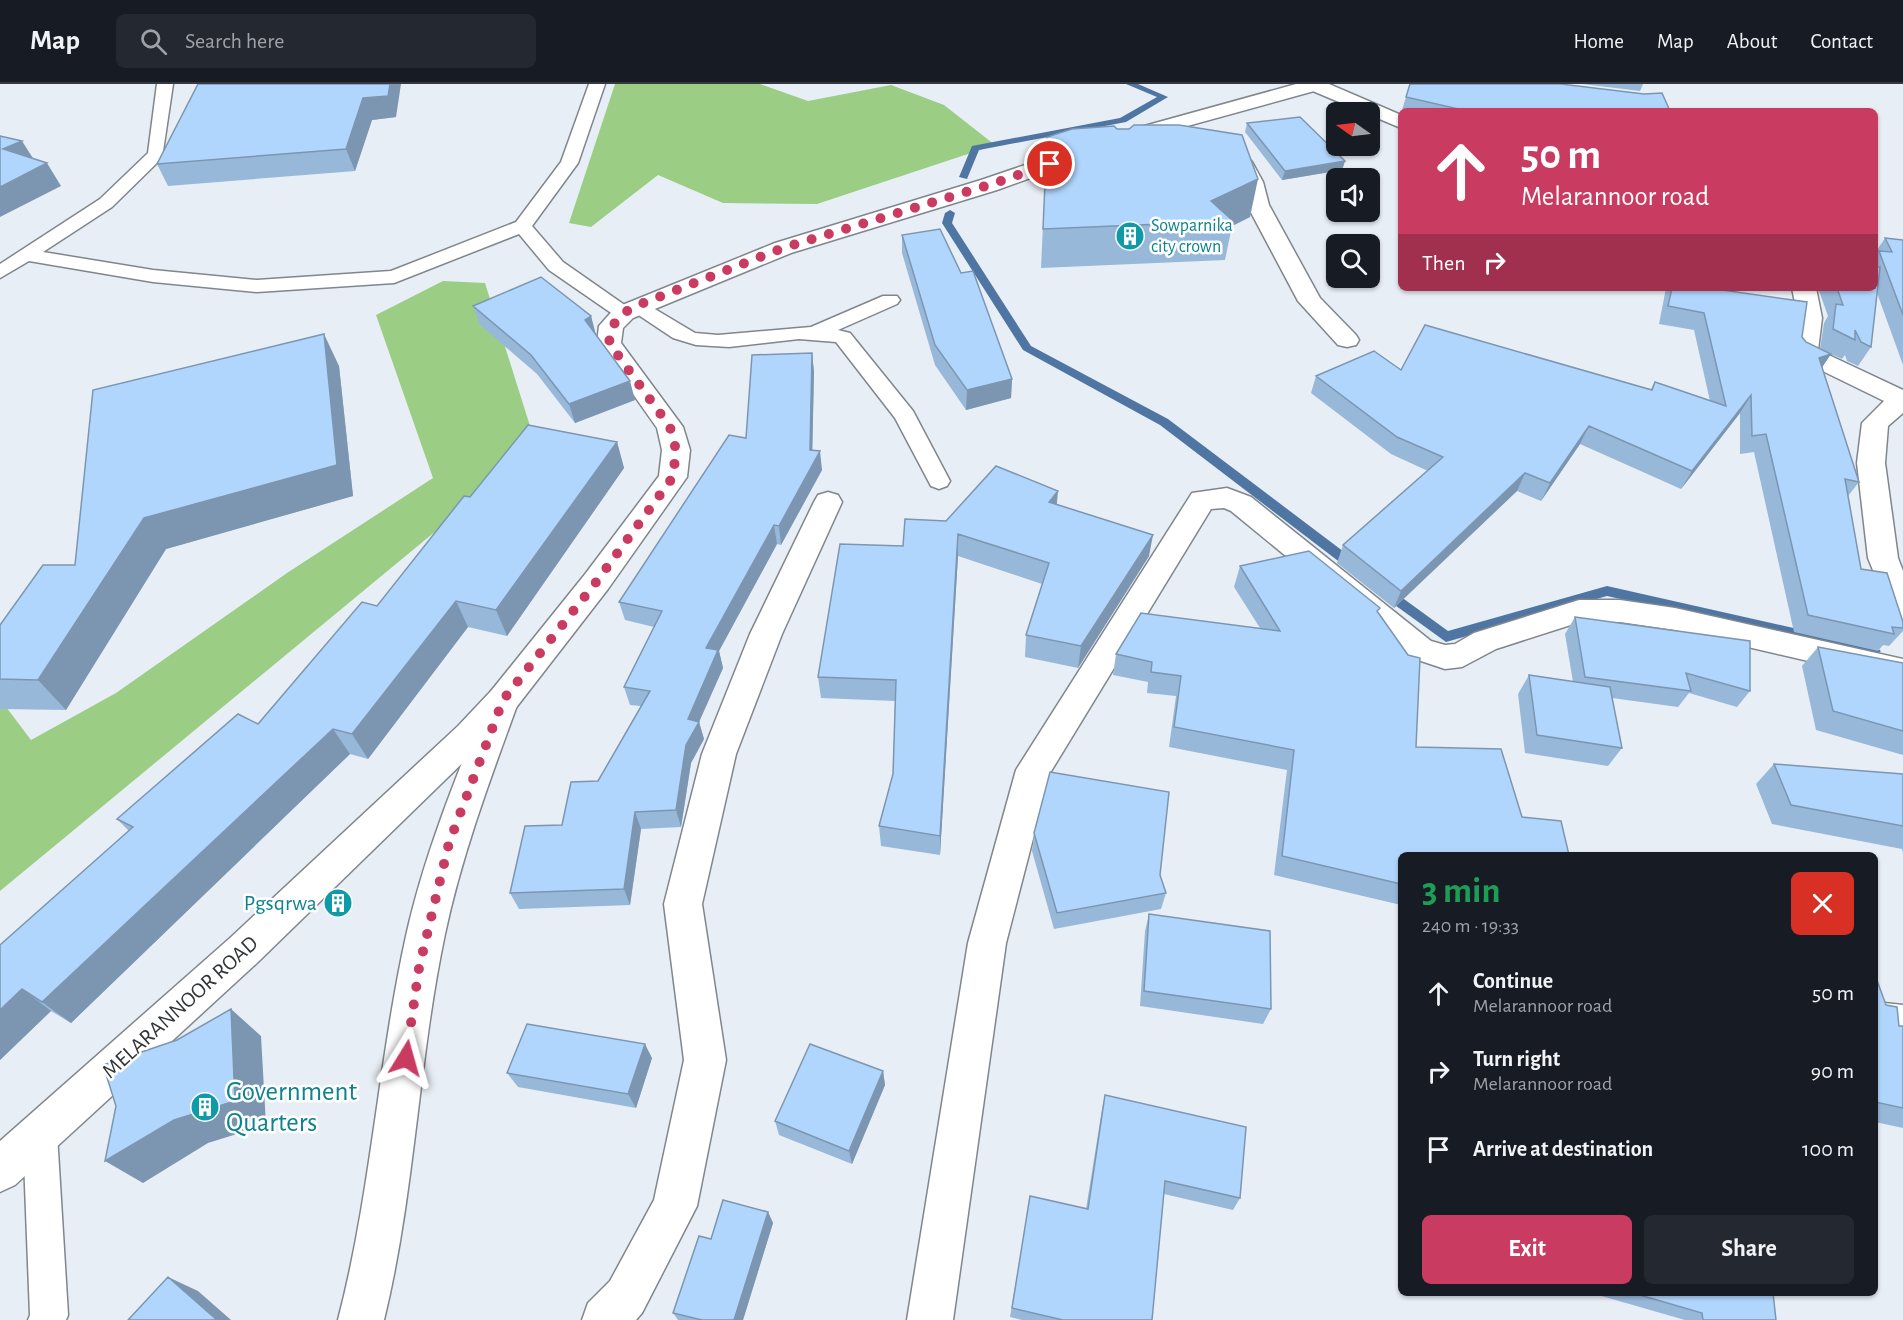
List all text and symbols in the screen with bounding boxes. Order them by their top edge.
search box [116,14,536,68]
icon: search [137,25,170,58]
text: Map [30,27,80,55]
text: Search here [185,30,284,52]
text: Home [1573,31,1624,52]
text: Map [1657,31,1694,52]
text: About [1727,31,1777,52]
text: Contact [1810,31,1873,52]
north arrow [1326,102,1380,156]
map controls [1326,102,1380,288]
icon: ahead [1422,132,1500,210]
text: 50 m [1521,134,1601,176]
pin [1024,138,1075,189]
icon: arrive [1033,147,1066,180]
button: sound [1326,168,1380,222]
text: Melarannoor road [1521,183,1709,210]
place label: Sowparnika city crown [1151,217,1233,256]
building icon: Sowparnika city crown [1114,220,1146,252]
button: search [1326,234,1380,288]
icon: right [1478,246,1511,279]
text: Then [1422,252,1466,274]
button: close [1791,872,1854,935]
text: 3 min [1422,873,1500,909]
building icon: Pgsqrwa [322,887,354,919]
place label: Pgsqrwa [244,892,317,914]
text: 240 m · 19:33 [1422,916,1519,936]
street label: MELARANNOOR ROAD [98,932,262,1082]
text: Continue [1473,970,1553,992]
icon: ahead [1422,977,1455,1010]
text: 50 m [1812,982,1854,1004]
text: Melarannoor road [1473,996,1612,1016]
position arrow [374,1026,438,1090]
text: Turn right [1473,1048,1560,1070]
icon: right [1422,1055,1455,1088]
text: 90 m [1811,1060,1854,1082]
text: Melarannoor road [1473,1074,1612,1094]
place label: Government Quarters [226,1078,357,1137]
building icon: Government Quarters [189,1091,221,1123]
icon: arrive [1422,1133,1455,1166]
text: Arrive at destination [1473,1138,1653,1160]
text: 100 m [1802,1138,1854,1160]
button: Exit [1422,1215,1632,1284]
button: Share [1644,1215,1854,1284]

